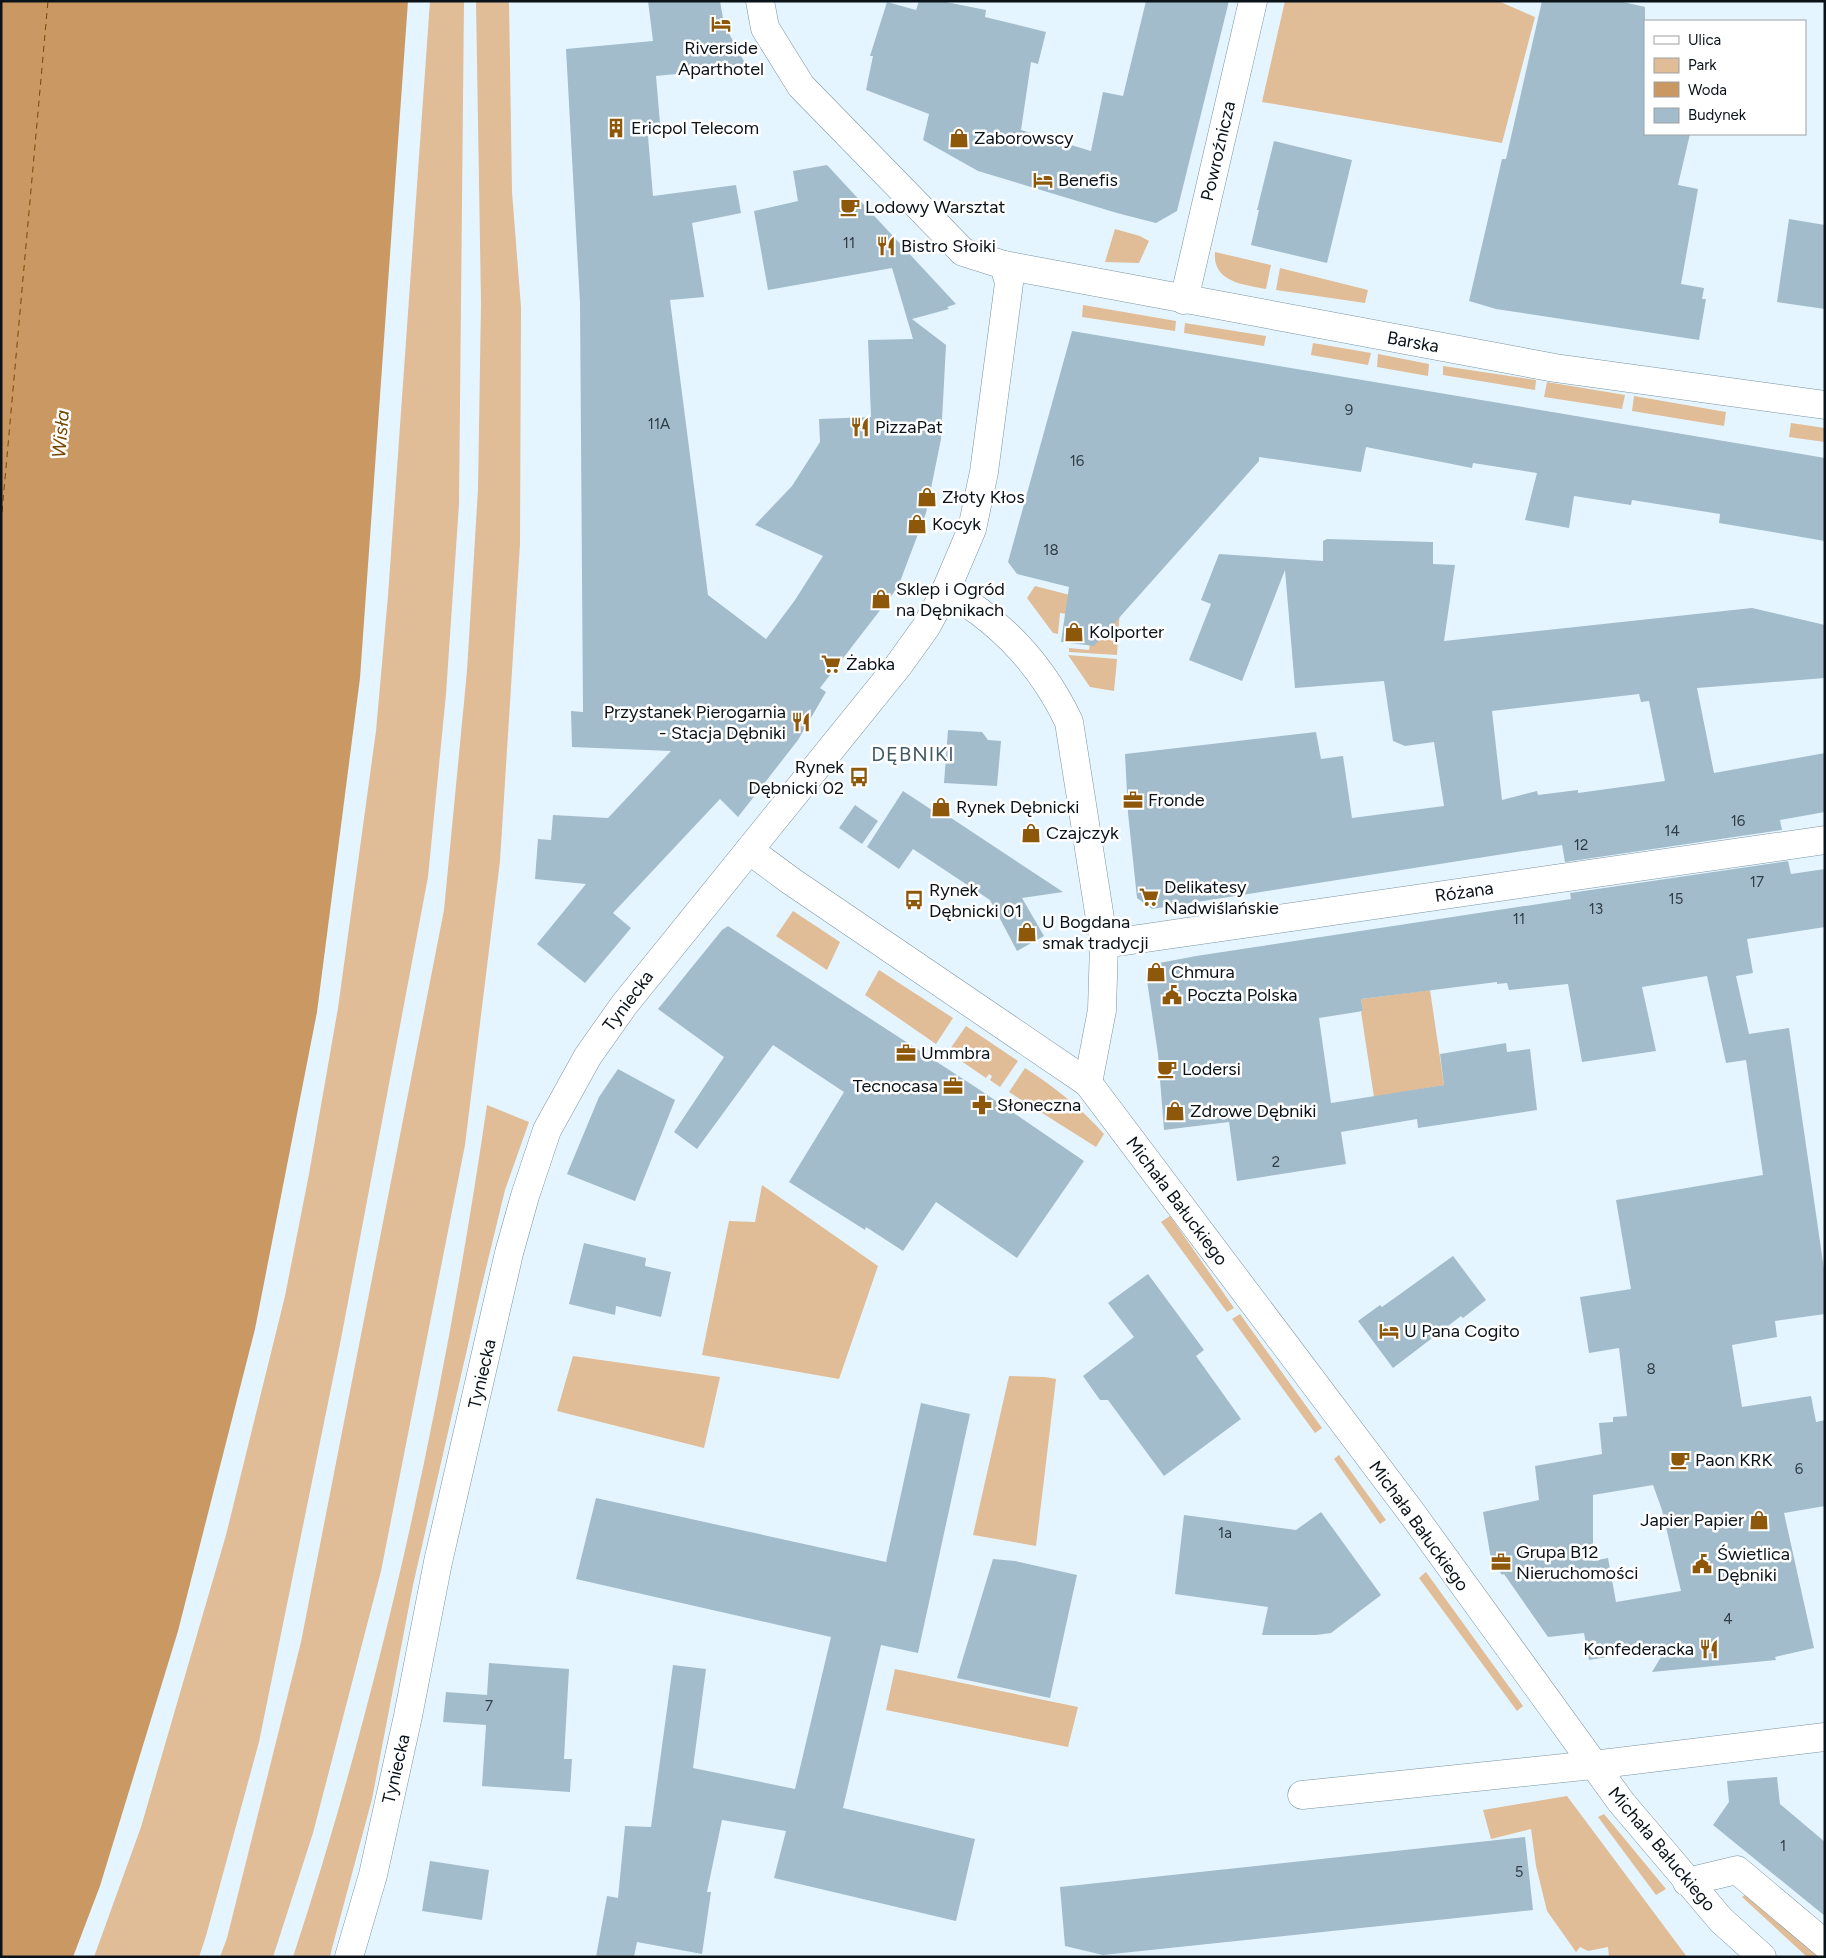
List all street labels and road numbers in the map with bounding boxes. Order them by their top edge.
street label: Powroźnicza [1196,99,1240,203]
street label: Barska [1385,327,1441,357]
street label: Różana [1433,877,1495,907]
street label: Tyniecka [598,966,658,1036]
street label: Michała Bałuckiego [1121,1132,1233,1270]
street label: Tyniecka [463,1337,501,1411]
street label: Michała Bałuckiego [1364,1456,1474,1596]
street label: Tyniecka [377,1732,415,1806]
street label: Michała Bałuckiego [1603,1782,1721,1916]

